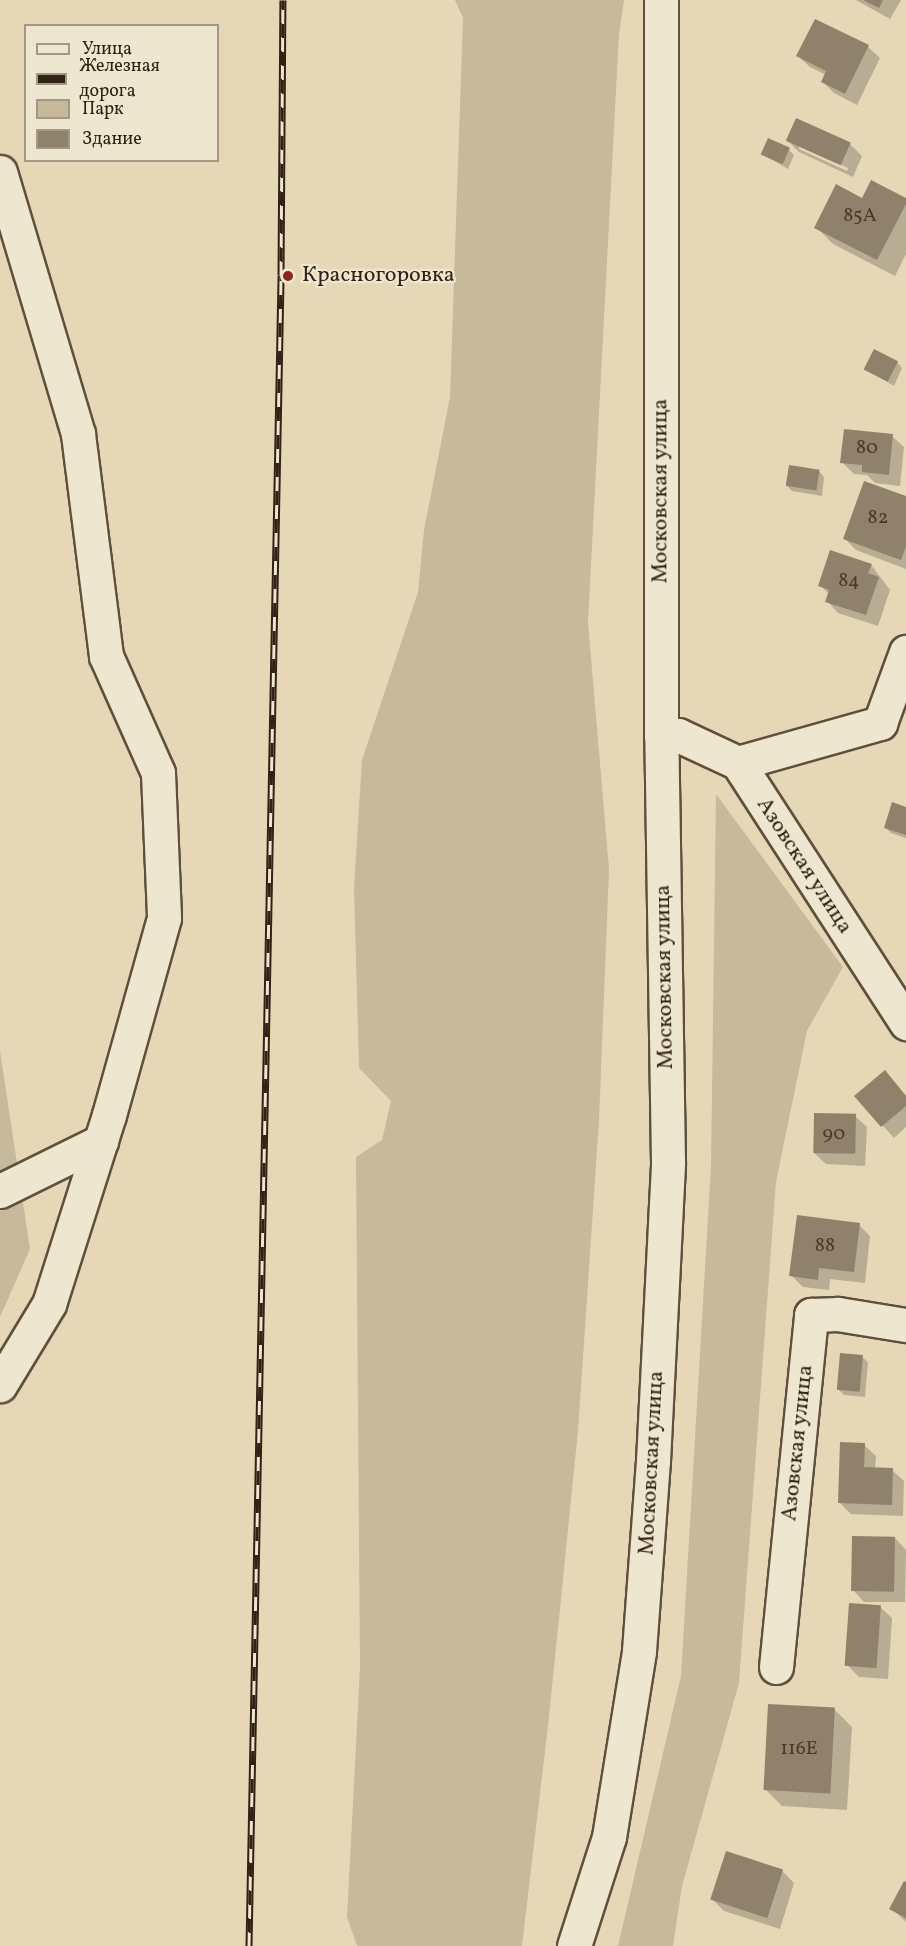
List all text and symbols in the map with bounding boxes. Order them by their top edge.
legend [24,24,219,162]
text: Улица [82,37,132,62]
text: Железная дорога [79,54,160,104]
text: Парк [82,97,124,122]
text: Здание [82,127,142,152]
house number: 85А [843,204,877,228]
place label: Красногоровка [302,263,455,289]
marker: Красногоровка [279,267,297,285]
street label: Московская улица [648,398,674,584]
house number: 80 [856,436,878,460]
house number: 82 [868,506,888,530]
house number: 84 [838,569,860,593]
street label: Азовская улица [750,793,858,939]
street label: Московская улица [650,884,680,1070]
house number: 90 [823,1122,845,1146]
house number: 88 [815,1234,835,1258]
street label: Азовская улица [777,1363,819,1523]
street label: Московская улица [634,1370,670,1556]
house number: 116Е [780,1737,818,1761]

